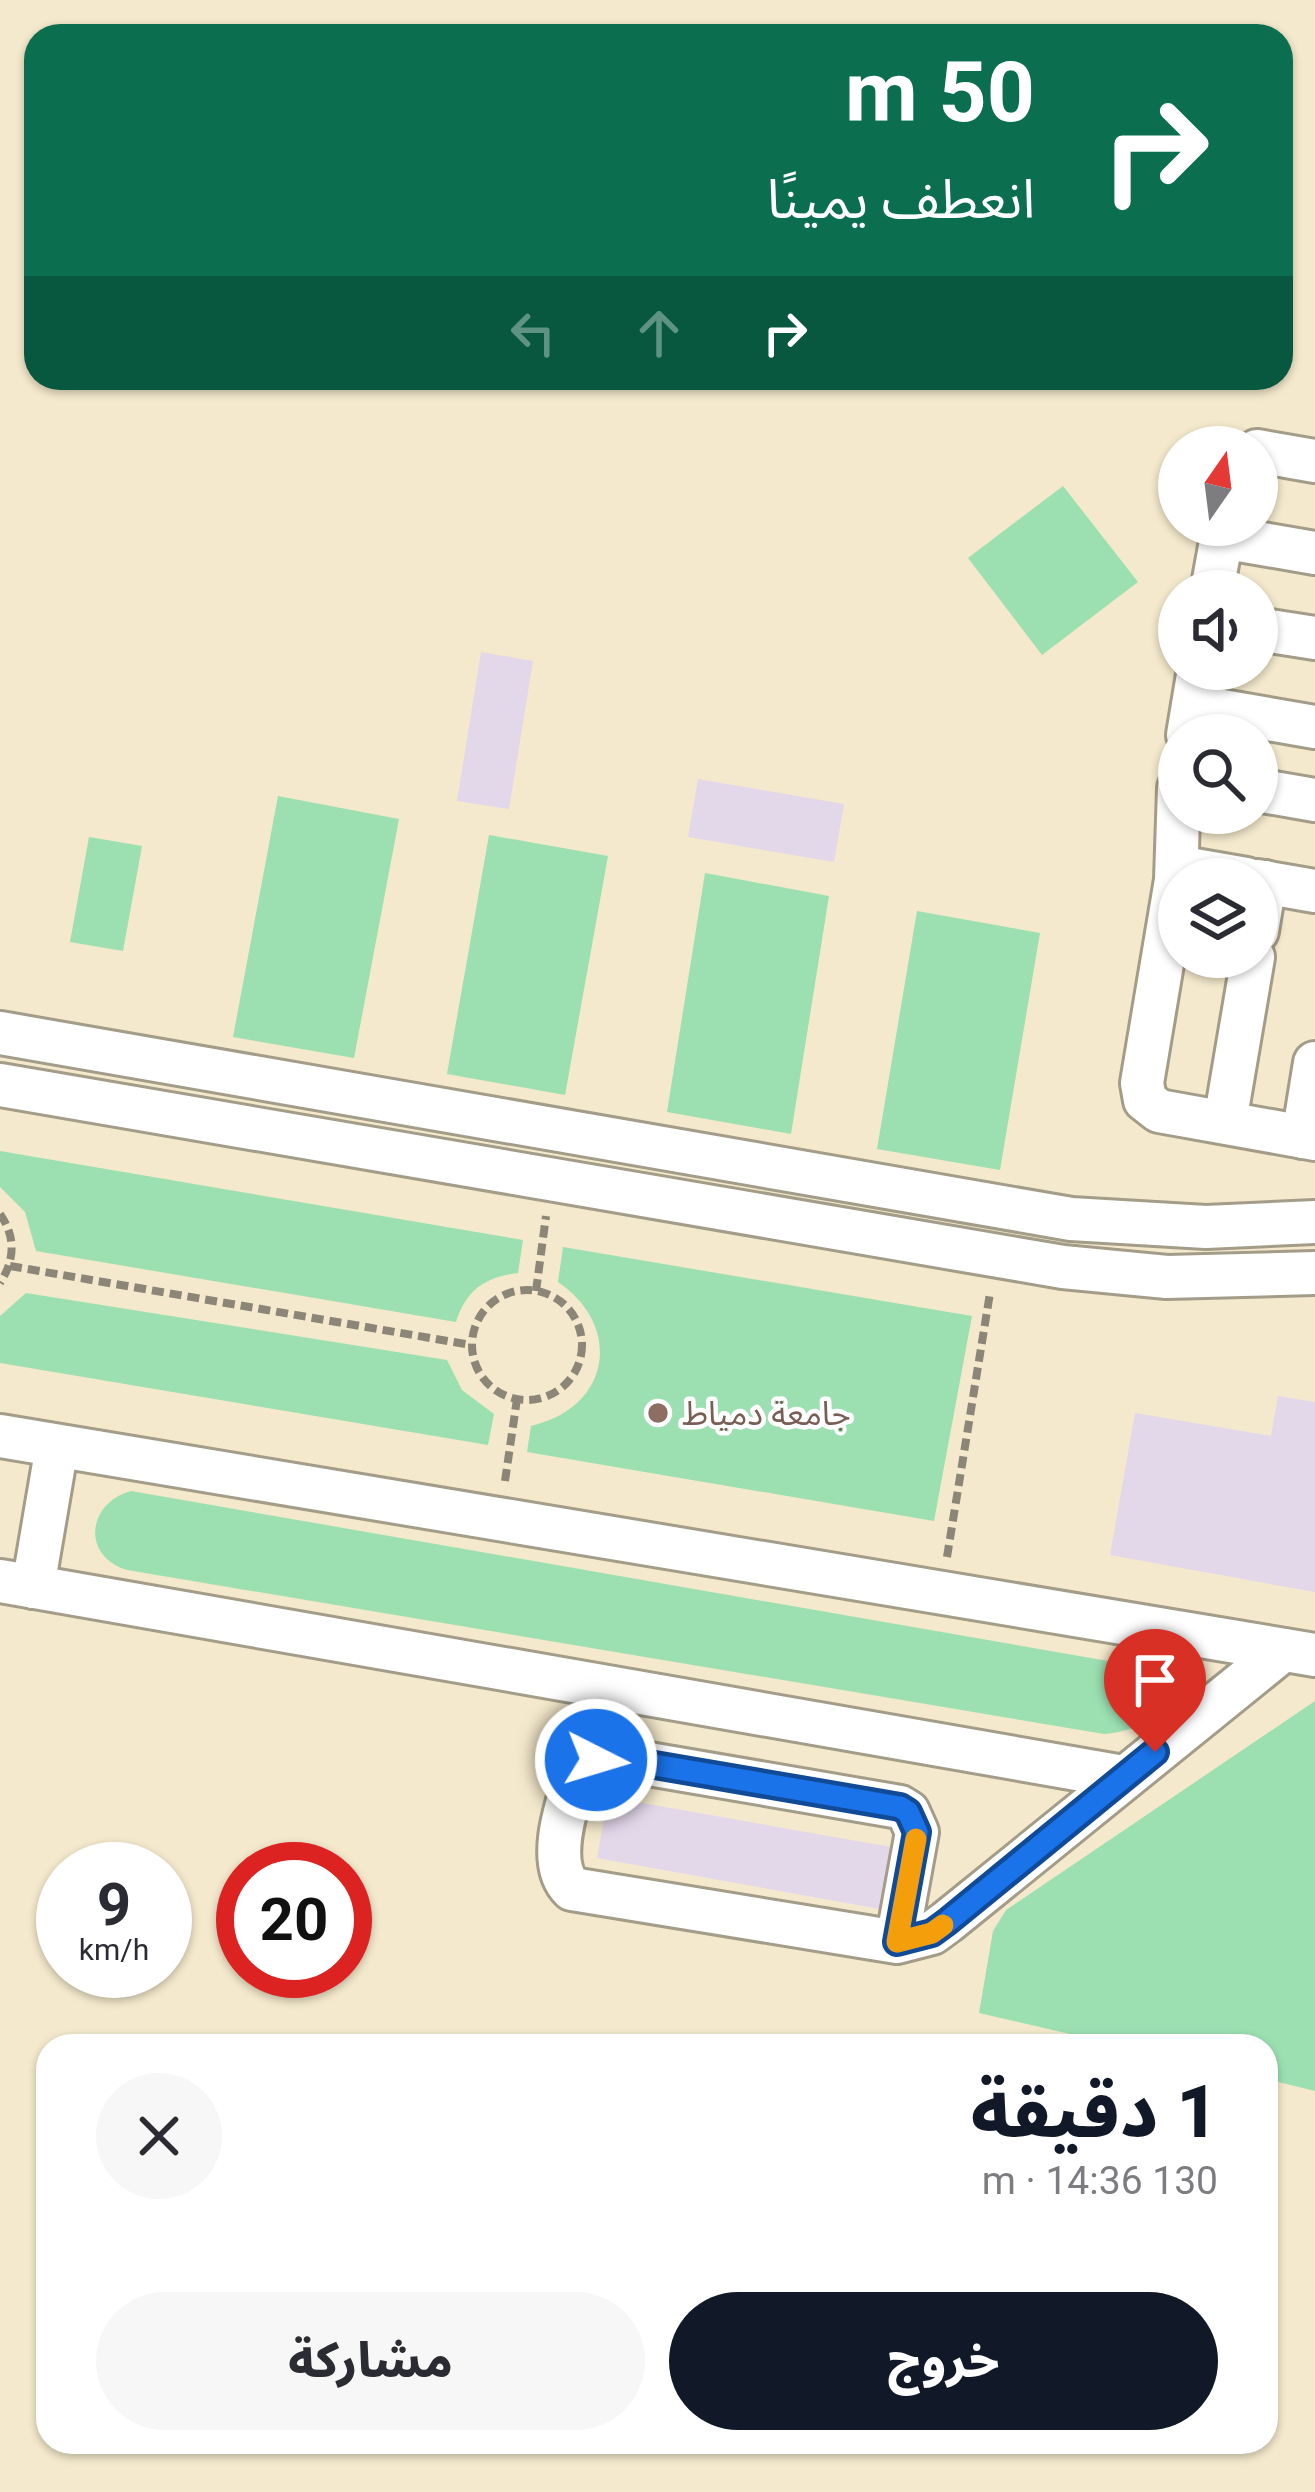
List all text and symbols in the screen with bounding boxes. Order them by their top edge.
text: 50 m [845,43,1035,142]
icon: right [1077,72,1233,228]
text: انعطف يمينًا [767,168,1035,231]
icon: left [500,300,566,366]
icon: ahead [626,300,692,366]
icon: right [752,300,818,366]
north arrow [1158,426,1278,546]
map controls [1158,426,1278,978]
button: sound [1158,570,1278,690]
button: search [1158,714,1278,834]
button: layers [1158,858,1278,978]
place label: جامعة دمياط [682,1394,851,1433]
marker: جامعة دمياط [645,1400,671,1426]
pin [1104,1629,1206,1752]
icon: arrive [1122,1647,1188,1713]
position arrow [533,1697,659,1823]
speed limit sign: 20 [216,1842,372,1998]
text: 9 [97,1869,131,1940]
text: km/h [79,1932,149,1967]
text: 1 دقيقة [971,2070,1218,2155]
button: close [96,2073,222,2199]
text: 130 m · 14:36 [982,2158,1218,2204]
button: مشاركة [96,2292,645,2430]
button: خروج [669,2292,1218,2430]

